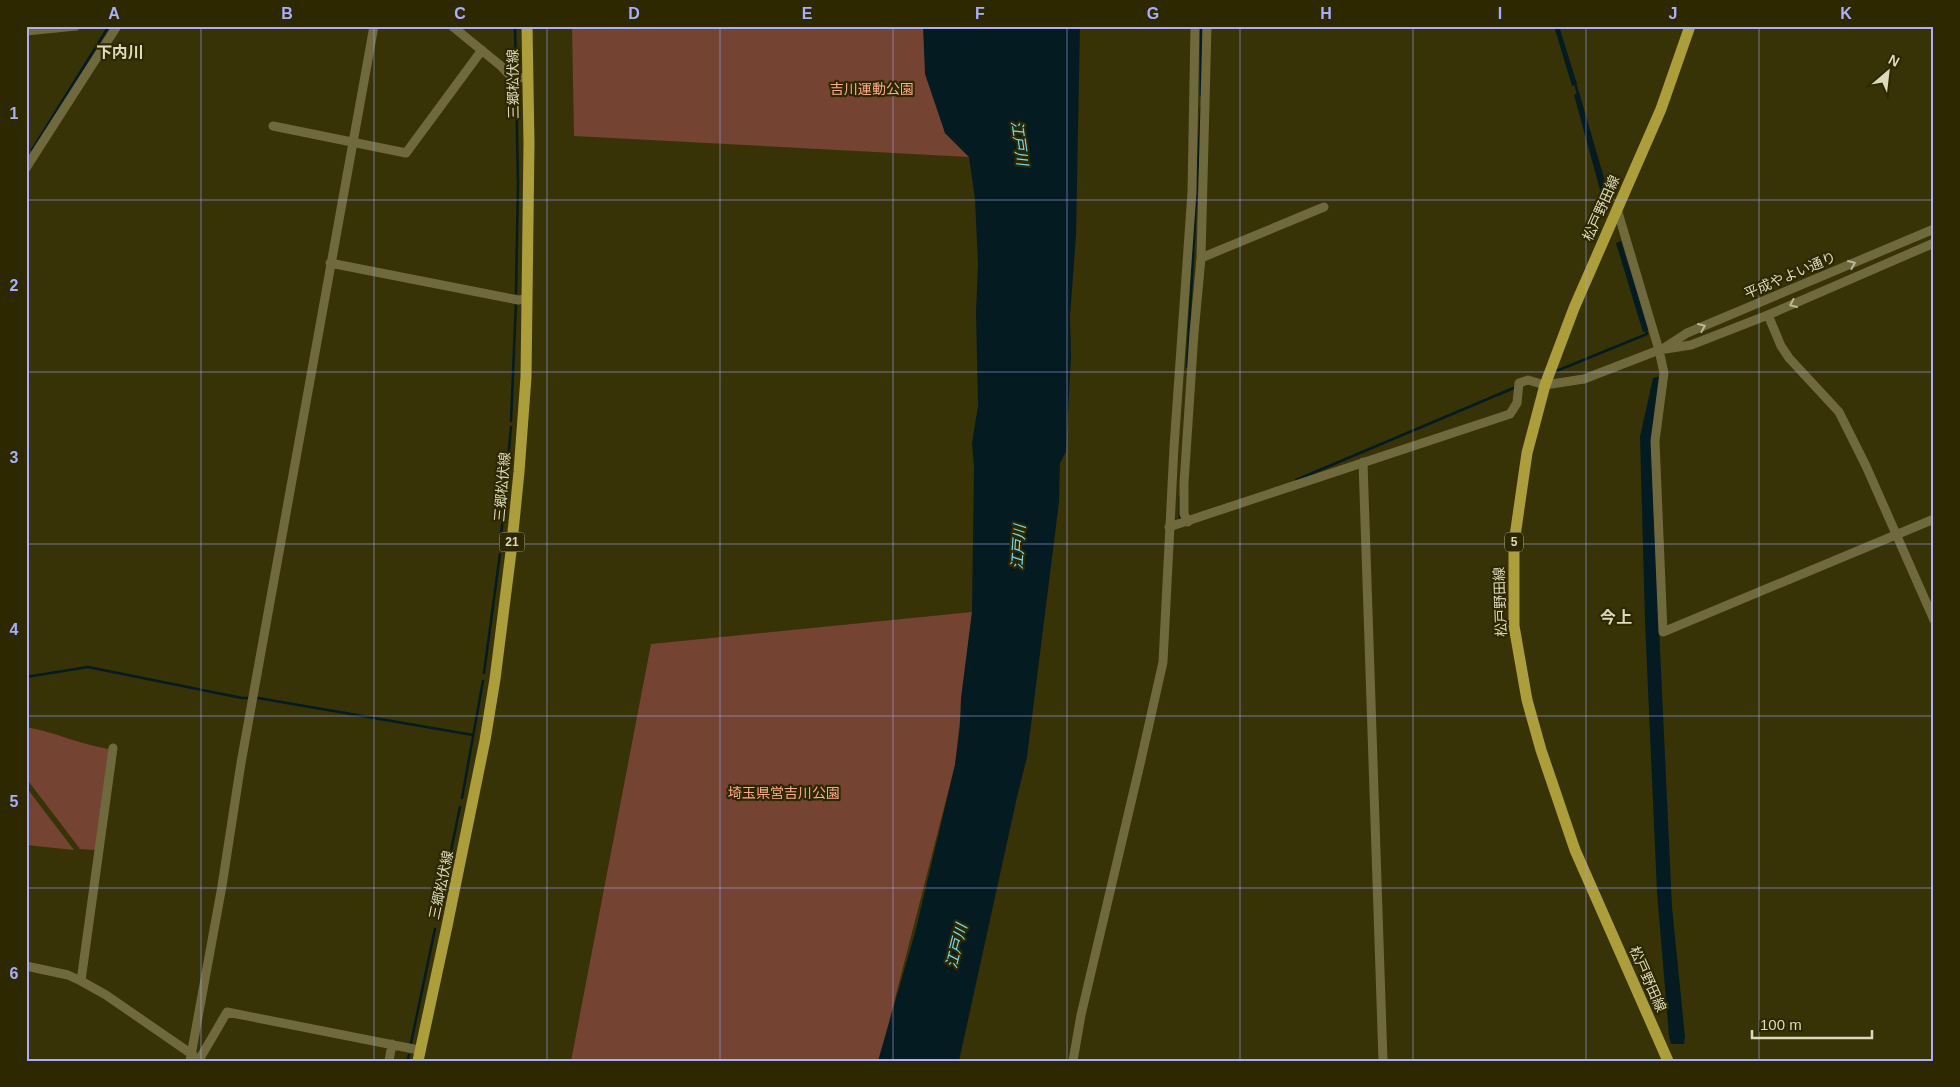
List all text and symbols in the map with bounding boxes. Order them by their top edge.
text: A [108,5,120,22]
text: B [281,5,293,22]
text: C [454,5,466,22]
text: D [628,5,640,22]
text: E [802,5,813,22]
text: F [975,5,985,22]
text: G [1147,5,1159,22]
text: H [1320,5,1332,22]
text: I [1498,5,1502,22]
text: J [1669,5,1677,22]
text: K [1840,5,1852,22]
district label: 下内川 [96,44,144,61]
north arrow [1862,48,1912,98]
street label: 三郷松伏線 [504,49,522,119]
text: N [1886,51,1902,70]
park label: 吉川運動公園 [830,81,914,97]
text: 1 [10,105,19,122]
water label: 江戸川 [1008,120,1032,168]
street label: 松戸野田線 [1579,173,1623,243]
street label: 平成やよい通り [1742,248,1838,302]
one-way arrow [1847,259,1855,269]
text: 2 [10,277,19,294]
one-way arrow [1789,298,1798,309]
one-way arrow [1697,322,1706,333]
text: 3 [10,449,19,466]
street label: 三郷松伏線 [491,451,513,523]
water label: 江戸川 [1008,522,1028,570]
road number: 21 [500,532,524,552]
road number: 5 [1505,532,1523,552]
street label: 松戸野田線 [1491,567,1509,637]
district label: 今上 [1600,609,1632,626]
text: 4 [10,621,19,638]
park label: 埼玉県営吉川公園 [728,785,840,801]
text: 5 [10,793,19,810]
street label: 三郷松伏線 [426,849,456,921]
water label: 江戸川 [942,920,970,970]
street label: 松戸野田線 [1626,944,1670,1014]
text: 6 [10,965,19,982]
scale bar [1752,1007,1872,1039]
text: 100 m [1760,1016,1802,1033]

